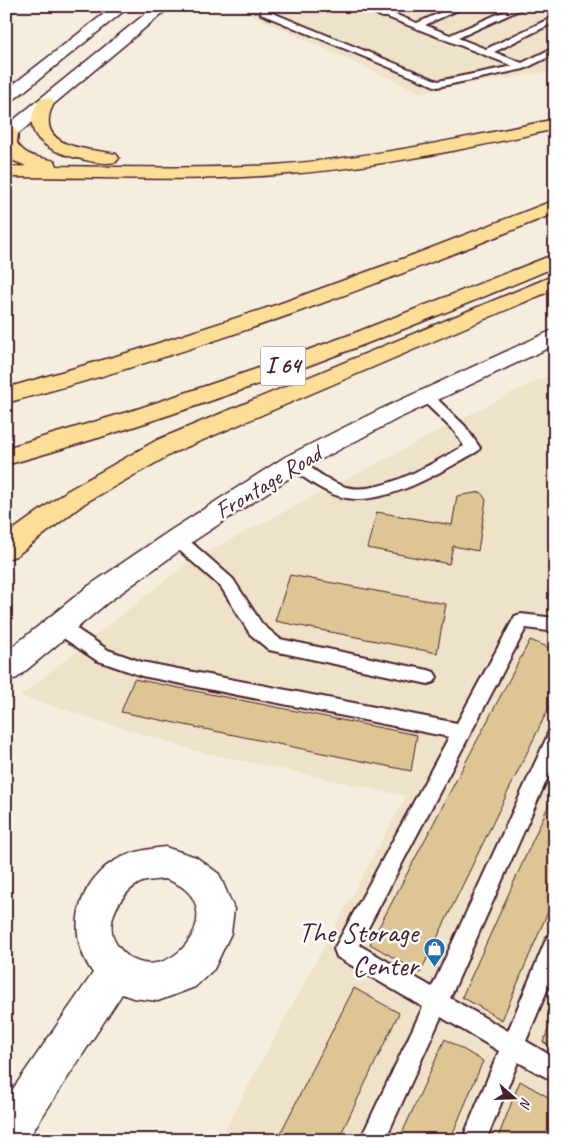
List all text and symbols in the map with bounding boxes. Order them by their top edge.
road number: I 64 [260,346,306,386]
street label: Frontage Road [210,437,330,525]
place label: The Storage Center [298,914,421,984]
shop icon: The Storage Center [422,937,446,968]
north arrow [488,1074,538,1124]
text: N [515,1095,535,1111]

